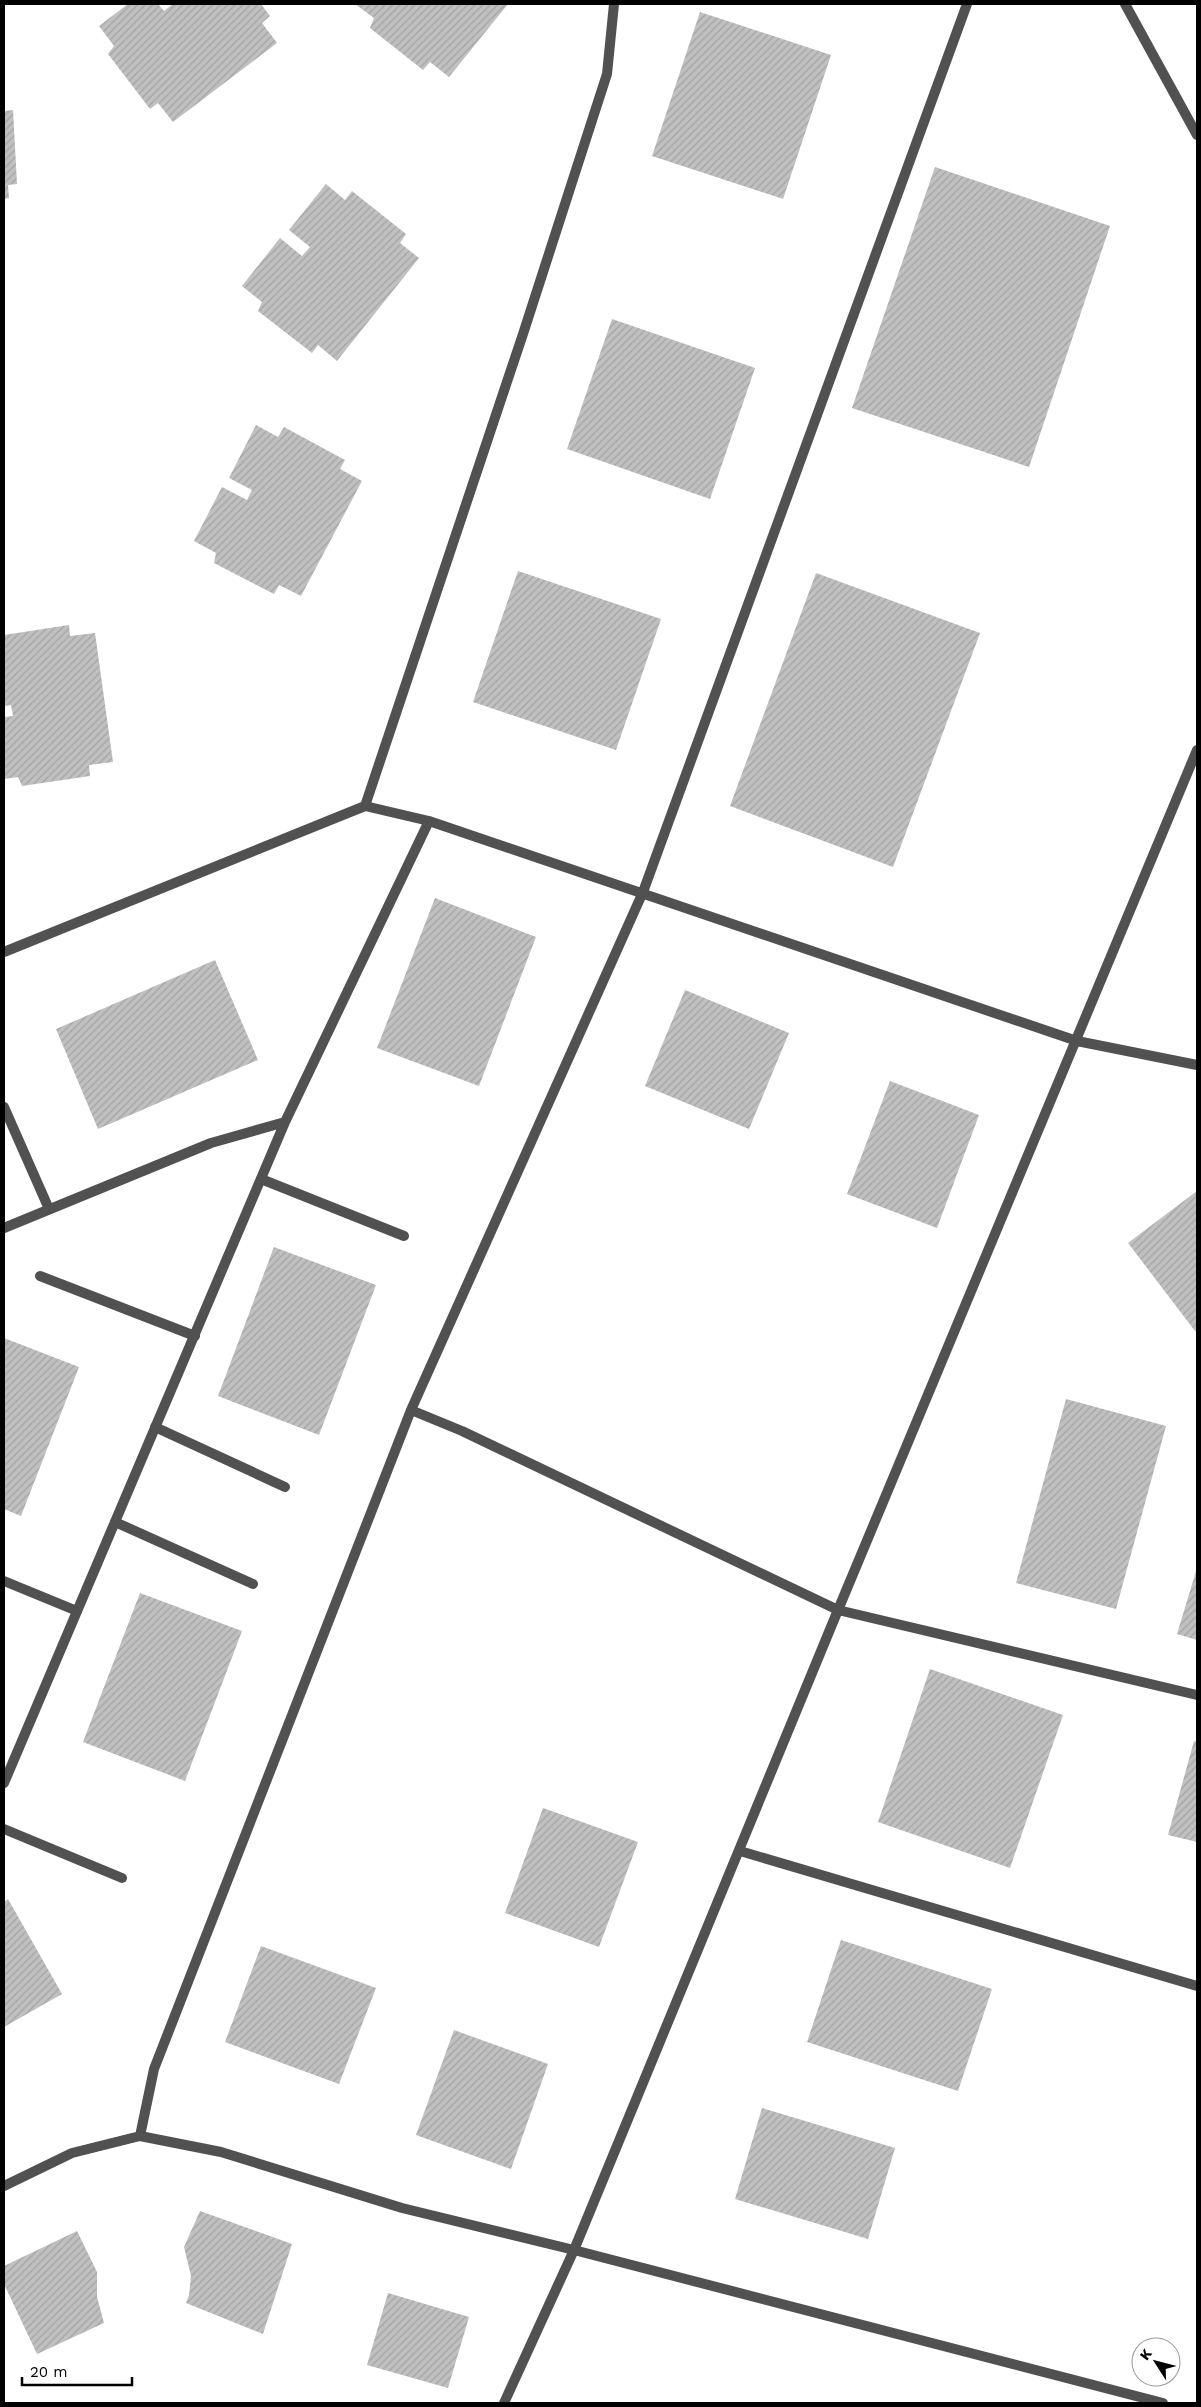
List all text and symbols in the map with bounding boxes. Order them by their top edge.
north arrow [1131,2337,1181,2387]
text: K [1136,2345,1155,2363]
scale bar [22,2354,132,2386]
text: 20 m [30,2363,68,2381]

